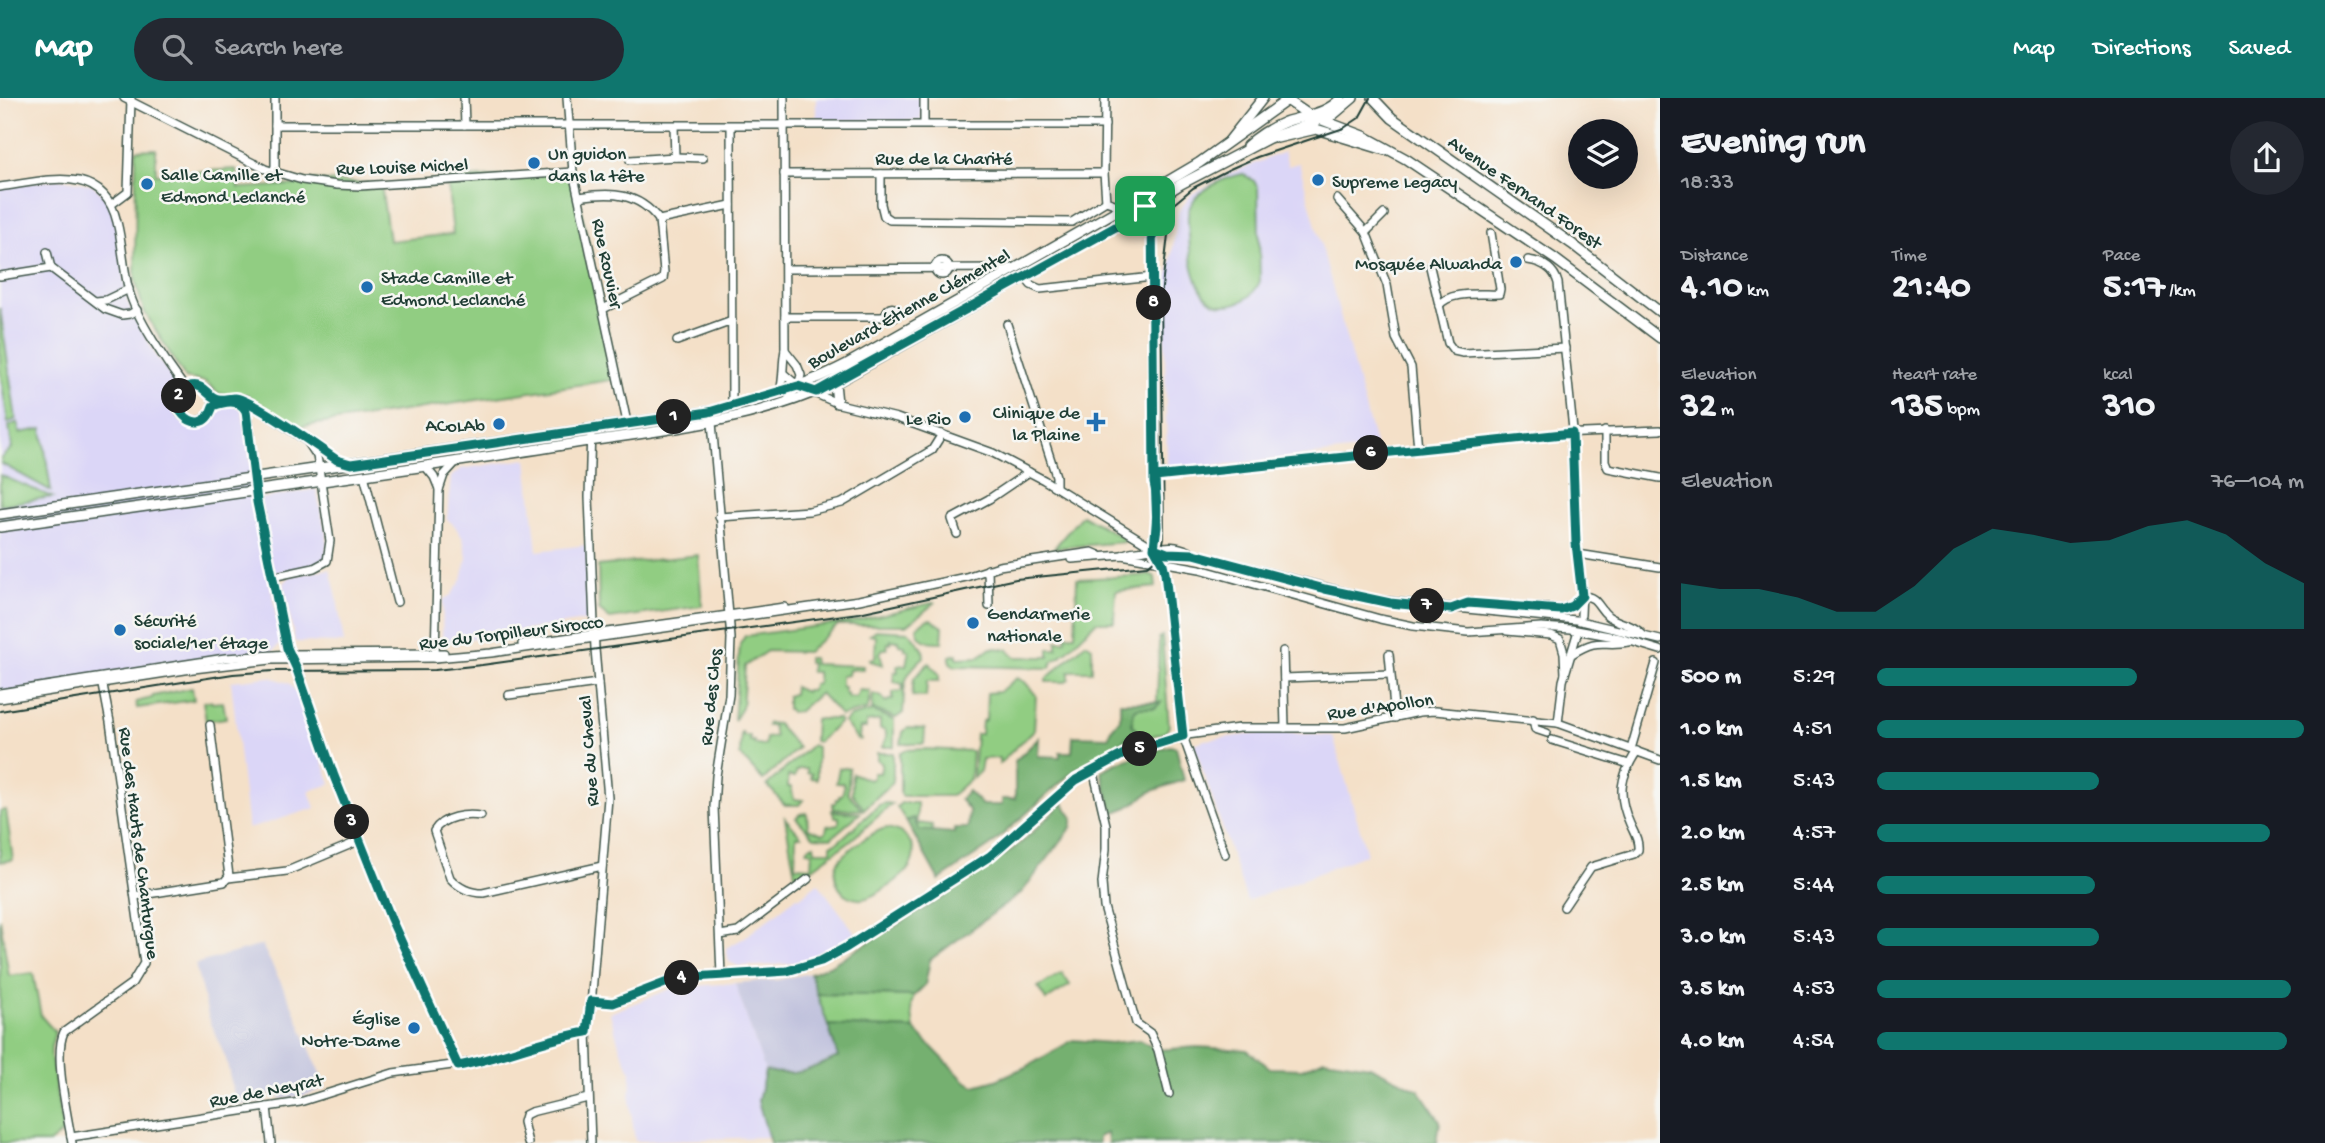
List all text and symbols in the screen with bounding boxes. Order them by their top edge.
search box [134,18,624,81]
text: Map [35,30,92,68]
icon: search [158,30,196,68]
text: Search here [214,34,343,65]
text: Map [2013,35,2055,64]
text: Directions [2093,35,2191,64]
text: Saved [2229,35,2290,64]
map controls [1568,119,1638,189]
button: layers [1568,119,1638,189]
button: share [2230,121,2304,195]
text: Evening run [1681,122,1865,166]
street label: Avenue Fernand Forest [1442,132,1607,257]
place label: Un guidon dans la tête [548,144,645,189]
street label: Rue de la Charité [875,149,1013,172]
street label: Rue Louise Michel [336,155,469,182]
marker: Un guidon dans la tête [526,155,542,171]
place label: Salle Camille et Edmond Leclanché [161,165,306,210]
text: 18:33 [1681,170,1734,197]
marker: Supreme Legacy [1310,172,1326,188]
place label: Supreme Legacy [1332,172,1458,195]
marker: Salle Camille et Edmond Leclanché [139,176,155,192]
pin [1115,176,1175,236]
icon: arrive [1126,187,1164,225]
street label: Rue Rouvier [585,217,627,313]
street label: Boulevard Étienne Clémentel [804,245,1015,376]
text: Distance [1681,245,1748,268]
text: Time [1892,245,1927,268]
text: Pace [2103,245,2140,268]
place label: Mosquée Alwahda [1355,254,1503,277]
marker: Mosquée Alwahda [1508,254,1524,270]
place label: Stade Camille et Edmond Leclanché [381,268,526,313]
text: 4.10 [1681,268,1743,309]
text: 21:40 [1892,268,1971,309]
text: 5:17 [2103,268,2165,309]
marker: Stade Camille et Edmond Leclanché [359,279,375,295]
text: km [1743,280,1769,303]
text: /km [2165,280,2196,303]
pin: 8 [1136,286,1172,320]
text: 8 [1148,291,1159,314]
text: Elevation [1681,364,1757,387]
text: Heart rate [1892,364,1977,387]
text: kcal [2103,364,2133,387]
pin: 2 [162,378,196,414]
text: 2 [174,384,183,407]
text: 32 [1681,387,1716,428]
text: 135 [1892,387,1943,428]
text: 310 [2103,387,2155,428]
text: m [1716,399,1734,422]
text: bpm [1943,399,1980,422]
pin: 1 [656,400,692,434]
place label: Clinique de la Plaine [993,403,1080,448]
text: 1 [670,405,677,428]
place label: Le Rio [906,409,951,432]
marker: Le Rio [957,409,973,425]
marker: Clinique de la Plaine [1086,412,1106,432]
place label: ACoLAb [425,416,485,439]
marker: ACoLAb [491,416,507,432]
pin: 6 [1354,436,1388,470]
text: 6 [1366,441,1375,464]
text: Elevation [1681,469,1772,496]
text: 76–104 m [2211,469,2304,496]
pin: 7 [1410,588,1444,624]
text: 7 [1422,594,1431,617]
place label: Gendarmerie nationale [987,604,1090,649]
place label: Sécurité sociale/1er étage [134,611,268,656]
street label: Rue du Torpilleur Sirocco [418,612,605,657]
marker: Gendarmerie nationale [965,615,981,631]
marker: Sécurité sociale/1er étage [112,622,128,638]
street label: Rue des Clos [696,647,729,747]
text: 500 m [1681,664,1741,691]
text: 5:29 [1793,664,1835,691]
street label: Rue d'Apollon [1326,690,1435,727]
street label: Rue du Cheval [575,695,606,807]
text: 1.0 km [1681,716,1743,743]
text: 4:51 [1793,716,1833,743]
street label: Rue des Hauts de Chanturgue [112,726,163,961]
pin: 5 [1122,732,1158,766]
text: 5 [1135,737,1145,760]
text: 1.5 km [1681,768,1742,795]
text: 5:43 [1793,768,1835,795]
pin: 3 [334,804,370,840]
text: 3 [347,810,356,833]
text: 2.0 km [1681,820,1745,847]
text: 4:57 [1793,820,1835,847]
text: 2.5 km [1681,872,1744,899]
text: 5:44 [1793,872,1834,899]
text: 3.0 km [1681,924,1745,951]
text: 5:43 [1793,924,1835,951]
pin: 4 [664,960,700,996]
text: 4 [677,966,686,989]
text: 3.5 km [1681,976,1744,1003]
text: 4:53 [1793,976,1835,1003]
place label: Église Notre-Dame [301,1009,400,1054]
marker: Église Notre-Dame [406,1020,422,1036]
text: 4.0 km [1681,1028,1744,1055]
text: 4:54 [1793,1028,1834,1055]
street label: Rue de Neyrat [208,1070,328,1115]

